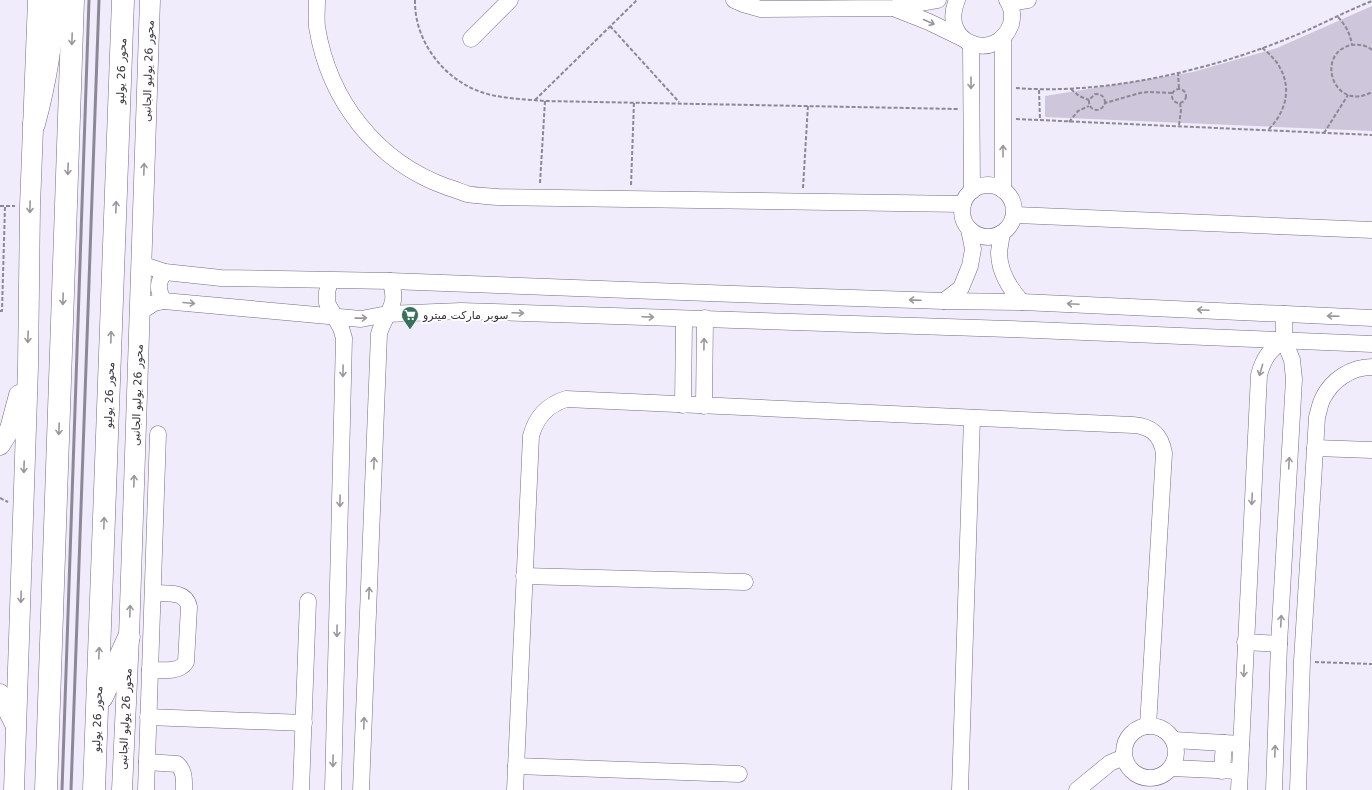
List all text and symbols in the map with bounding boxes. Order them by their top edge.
one-way arrow [923,19,935,26]
street label: محور 26 يوليو الجانبى [140,20,157,122]
one-way arrow [68,32,76,45]
street label: محور 26 يوليو [114,38,129,105]
one-way arrow [967,76,975,89]
one-way arrow [999,145,1007,158]
one-way arrow [64,162,72,175]
one-way arrow [141,163,148,176]
one-way arrow [27,200,34,213]
one-way arrow [112,201,119,214]
one-way arrow [60,292,67,305]
one-way arrow [909,296,922,304]
one-way arrow [182,299,195,307]
one-way arrow [1067,301,1080,308]
supermarket icon: سوبر ماركت ميترو [400,305,420,330]
one-way arrow [1197,306,1210,314]
place label: سوبر ماركت ميترو [422,309,509,322]
one-way arrow [511,309,524,317]
one-way arrow [1327,312,1340,320]
one-way arrow [354,314,367,322]
one-way arrow [641,314,654,321]
one-way arrow [25,330,32,343]
one-way arrow [107,331,115,344]
one-way arrow [700,338,708,351]
street label: محور 26 يوليو الجانبى [129,344,146,446]
street label: محور 26 يوليو [102,362,117,429]
one-way arrow [1257,363,1264,376]
one-way arrow [339,364,347,377]
one-way arrow [55,422,63,435]
one-way arrow [370,457,378,470]
one-way arrow [1286,457,1293,470]
one-way arrow [21,460,28,473]
one-way arrow [130,475,138,488]
one-way arrow [1249,492,1256,505]
one-way arrow [336,494,344,507]
one-way arrow [100,517,108,530]
one-way arrow [365,587,373,600]
one-way arrow [17,590,24,603]
one-way arrow [126,605,133,618]
one-way arrow [1277,615,1284,628]
one-way arrow [333,624,340,637]
one-way arrow [96,647,103,660]
one-way arrow [1240,664,1247,677]
street label: محور 26 يوليو الجانبى [116,668,135,770]
street label: محور 26 يوليو [90,686,105,753]
one-way arrow [360,717,367,730]
one-way arrow [1271,745,1279,758]
one-way arrow [330,754,337,767]

